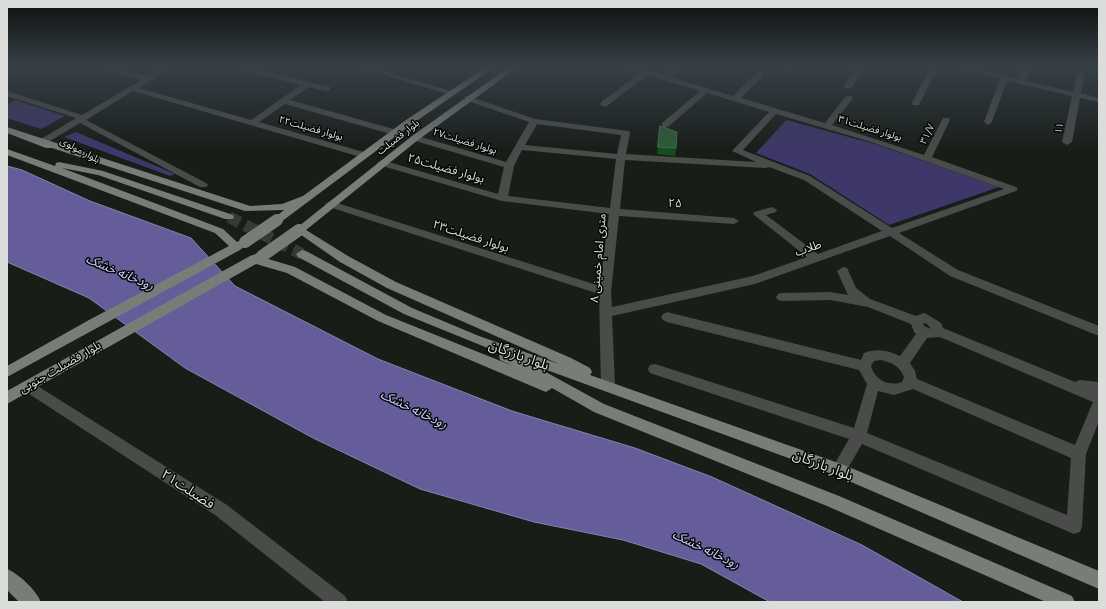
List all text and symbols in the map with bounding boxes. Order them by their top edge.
street label: بولوار فضیلت۲۲ [278,113,344,143]
street label: بولوار فضیلت۳۱ [837,113,903,143]
street label: بلوار فضیلت [374,117,422,157]
street label: ۱۱ [1052,121,1066,135]
street label: ۳۱/۷ [917,122,937,146]
street label: بولوار فضیلت۲۷ [432,126,498,156]
street label: بلوار مولوی [58,134,102,166]
street label: بولوار فضیلت۲۵ [406,150,486,186]
street label: ۲۵ [668,195,682,211]
street label: ۸ متری امام خمینی [587,213,609,303]
street label: بولوار فضیلت۲۳ [431,217,511,255]
street label: طلاب [793,237,823,259]
water label: رودخانه خشک [84,251,156,293]
street label: بلوار بازرگان [486,336,552,374]
street label: بلوار فضیلت جنوبی [17,338,103,396]
water label: رودخانه خشک [378,386,450,432]
street label: بلوار بازرگان [790,446,856,484]
street label: فضیلت۲۱ [158,466,218,512]
water label: رودخانه خشک [670,526,742,572]

